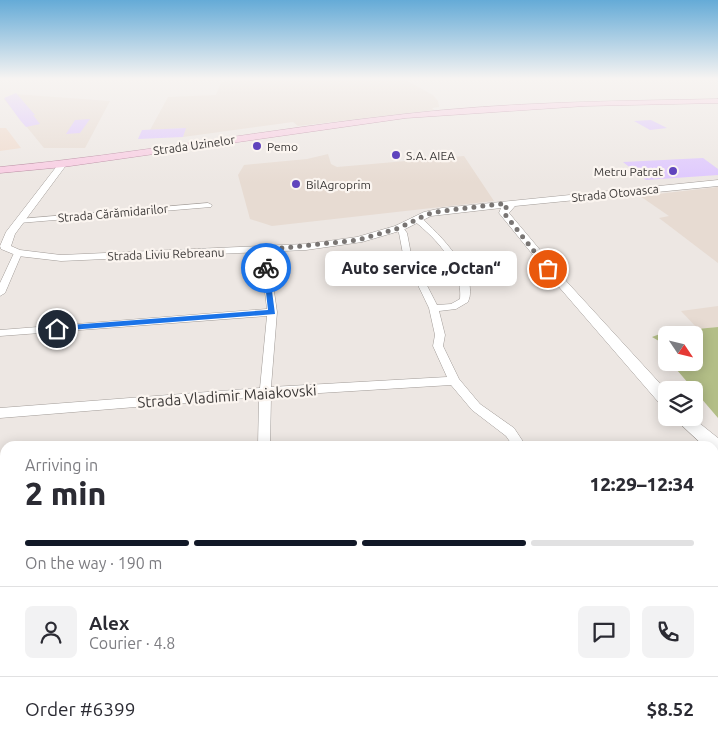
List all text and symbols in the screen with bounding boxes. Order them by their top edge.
street label: Strada Uzinelor [152,133,236,157]
marker: Pemo [251,140,263,152]
place label: Pemo [267,140,298,153]
marker: S.A. AIEA [390,149,402,161]
place label: S.A. AIEA [406,149,455,162]
place label: Metru Patrat [594,165,663,178]
marker: Metru Patrat [667,165,679,177]
marker: BilAgroprim [290,178,302,190]
place label: BilAgroprim [306,178,371,191]
street label: Strada Otovasca [571,182,659,204]
street label: Strada Cărămidarilor [57,202,169,224]
courier [241,243,291,293]
street label: Strada Liviu Rebreanu [107,245,225,263]
pin [527,248,569,290]
callout: Auto service „Octan“ [326,252,518,286]
icon: bike [252,254,280,282]
icon: bag [534,255,562,283]
text: Auto service „Octan“ [341,259,501,277]
pin [36,308,78,350]
icon: home [43,315,71,343]
north arrow [658,326,702,371]
map controls [658,326,703,426]
street label: Strada Vladimir Maiakovski [137,381,317,411]
button: layers [658,381,703,426]
text: Arriving in [25,456,98,474]
text: 12:29–12:34 [589,473,694,495]
text: 2 min [25,475,106,511]
text: On the way · 190 m [25,554,162,572]
button: person [25,606,77,658]
button: chat [578,606,630,658]
button: phone [642,606,694,658]
text: Alex [89,612,129,634]
text: Courier · 4.8 [89,634,175,652]
text: Order #6399 [25,698,135,720]
text: $8.52 [646,698,694,720]

